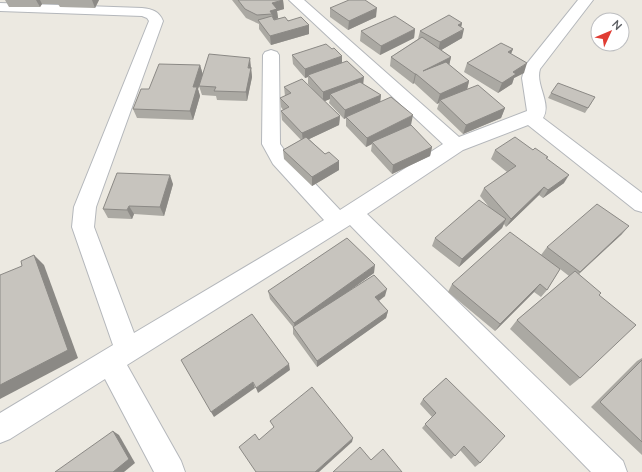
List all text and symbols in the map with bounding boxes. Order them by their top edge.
north arrow [590,12,630,52]
text: N [610,17,625,32]

